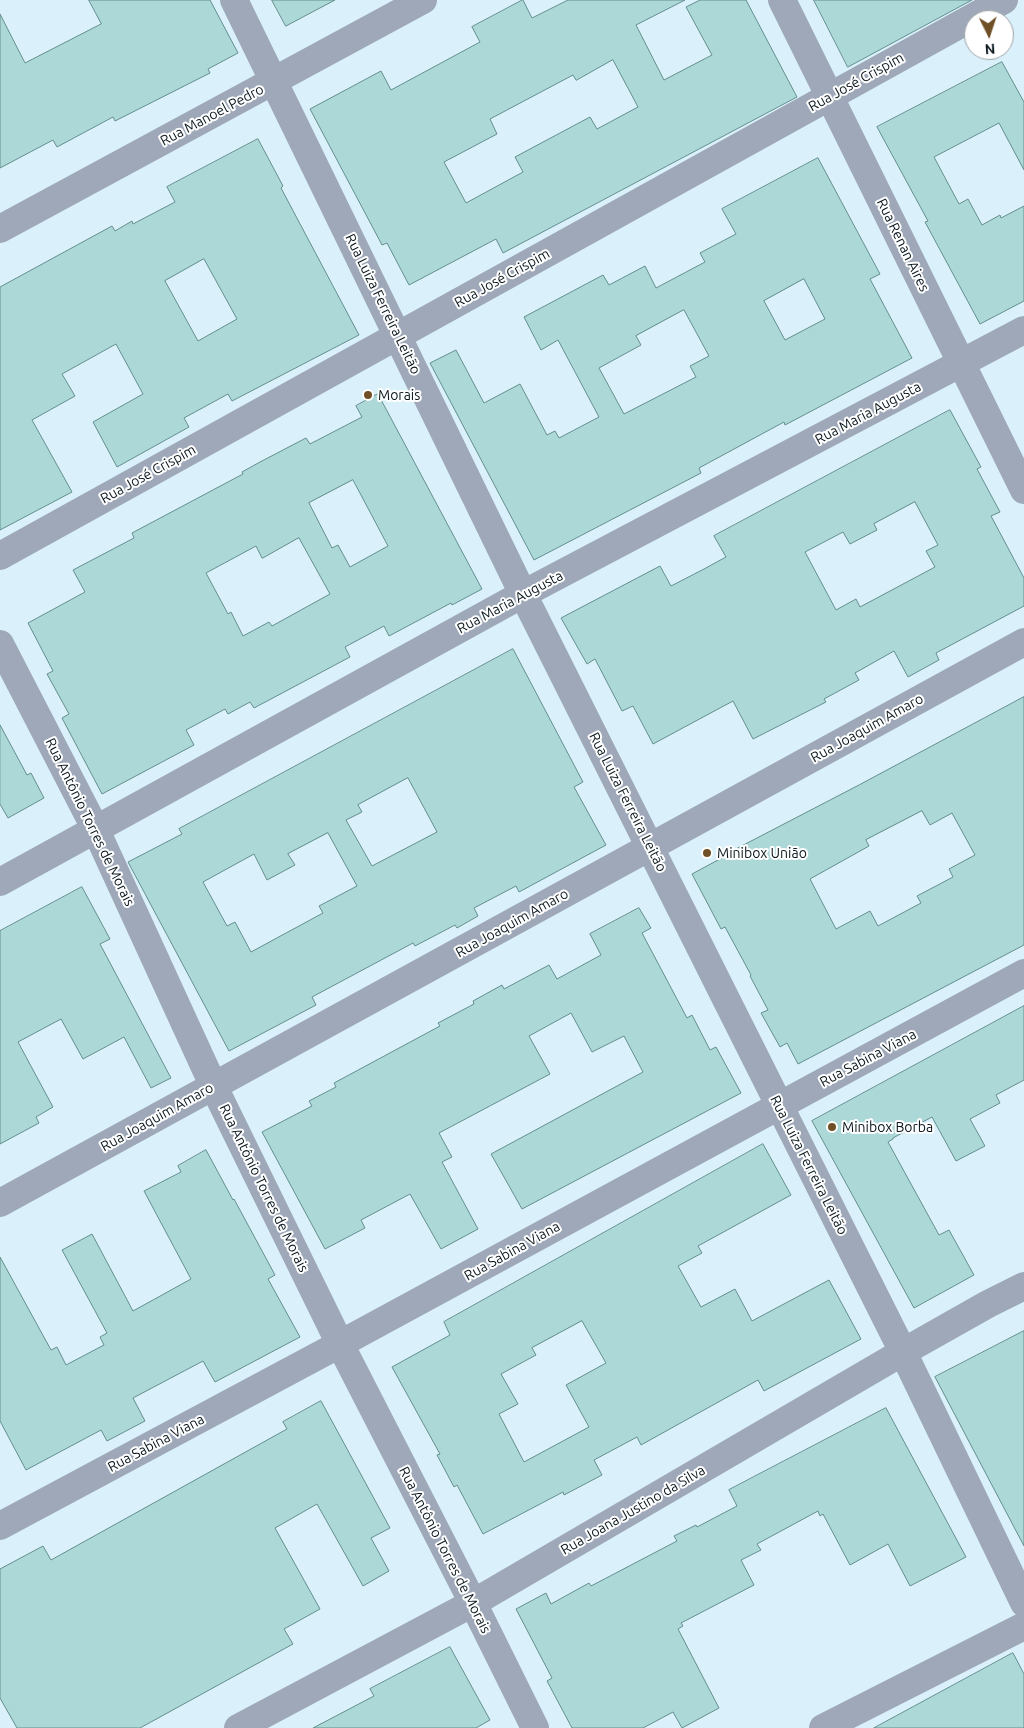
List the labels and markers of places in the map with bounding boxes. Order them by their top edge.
place label: Morais [378,387,420,403]
marker: Morais [362,389,374,401]
place label: Minibox União [717,845,807,861]
marker: Minibox União [701,847,713,859]
place label: Minibox Borba [842,1119,933,1135]
marker: Minibox Borba [826,1121,838,1133]

